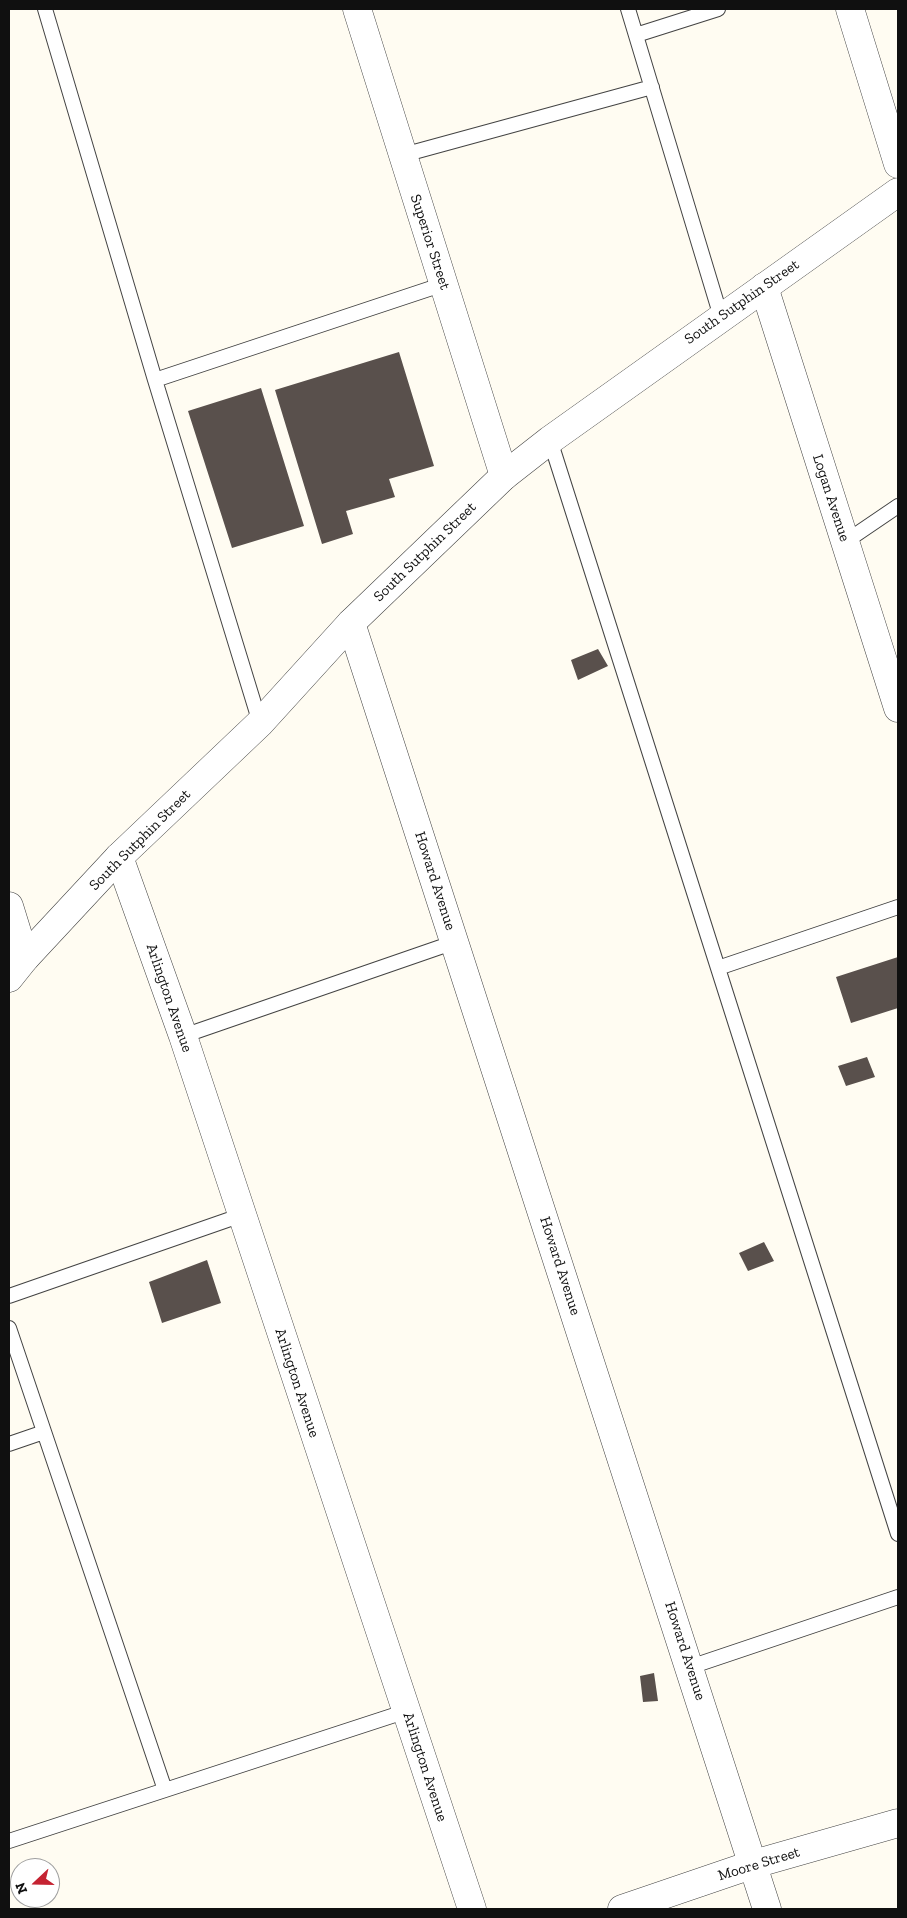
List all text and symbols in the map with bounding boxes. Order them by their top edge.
street label: Superior Street [406,192,454,292]
street label: South Sutphin Street [681,256,803,348]
street label: Logan Avenue [808,452,854,544]
street label: South Sutphin Street [370,498,480,606]
street label: South Sutphin Street [86,786,194,894]
street label: Howard Avenue [411,829,459,933]
street label: Arlington Avenue [142,941,196,1055]
street label: Howard Avenue [536,1214,584,1318]
street label: Arlington Avenue [271,1326,323,1440]
street label: Howard Avenue [661,1599,709,1703]
street label: Arlington Avenue [399,1710,451,1824]
street label: Moore Street [716,1843,802,1885]
north arrow [10,1858,60,1908]
text: N [12,1880,31,1896]

